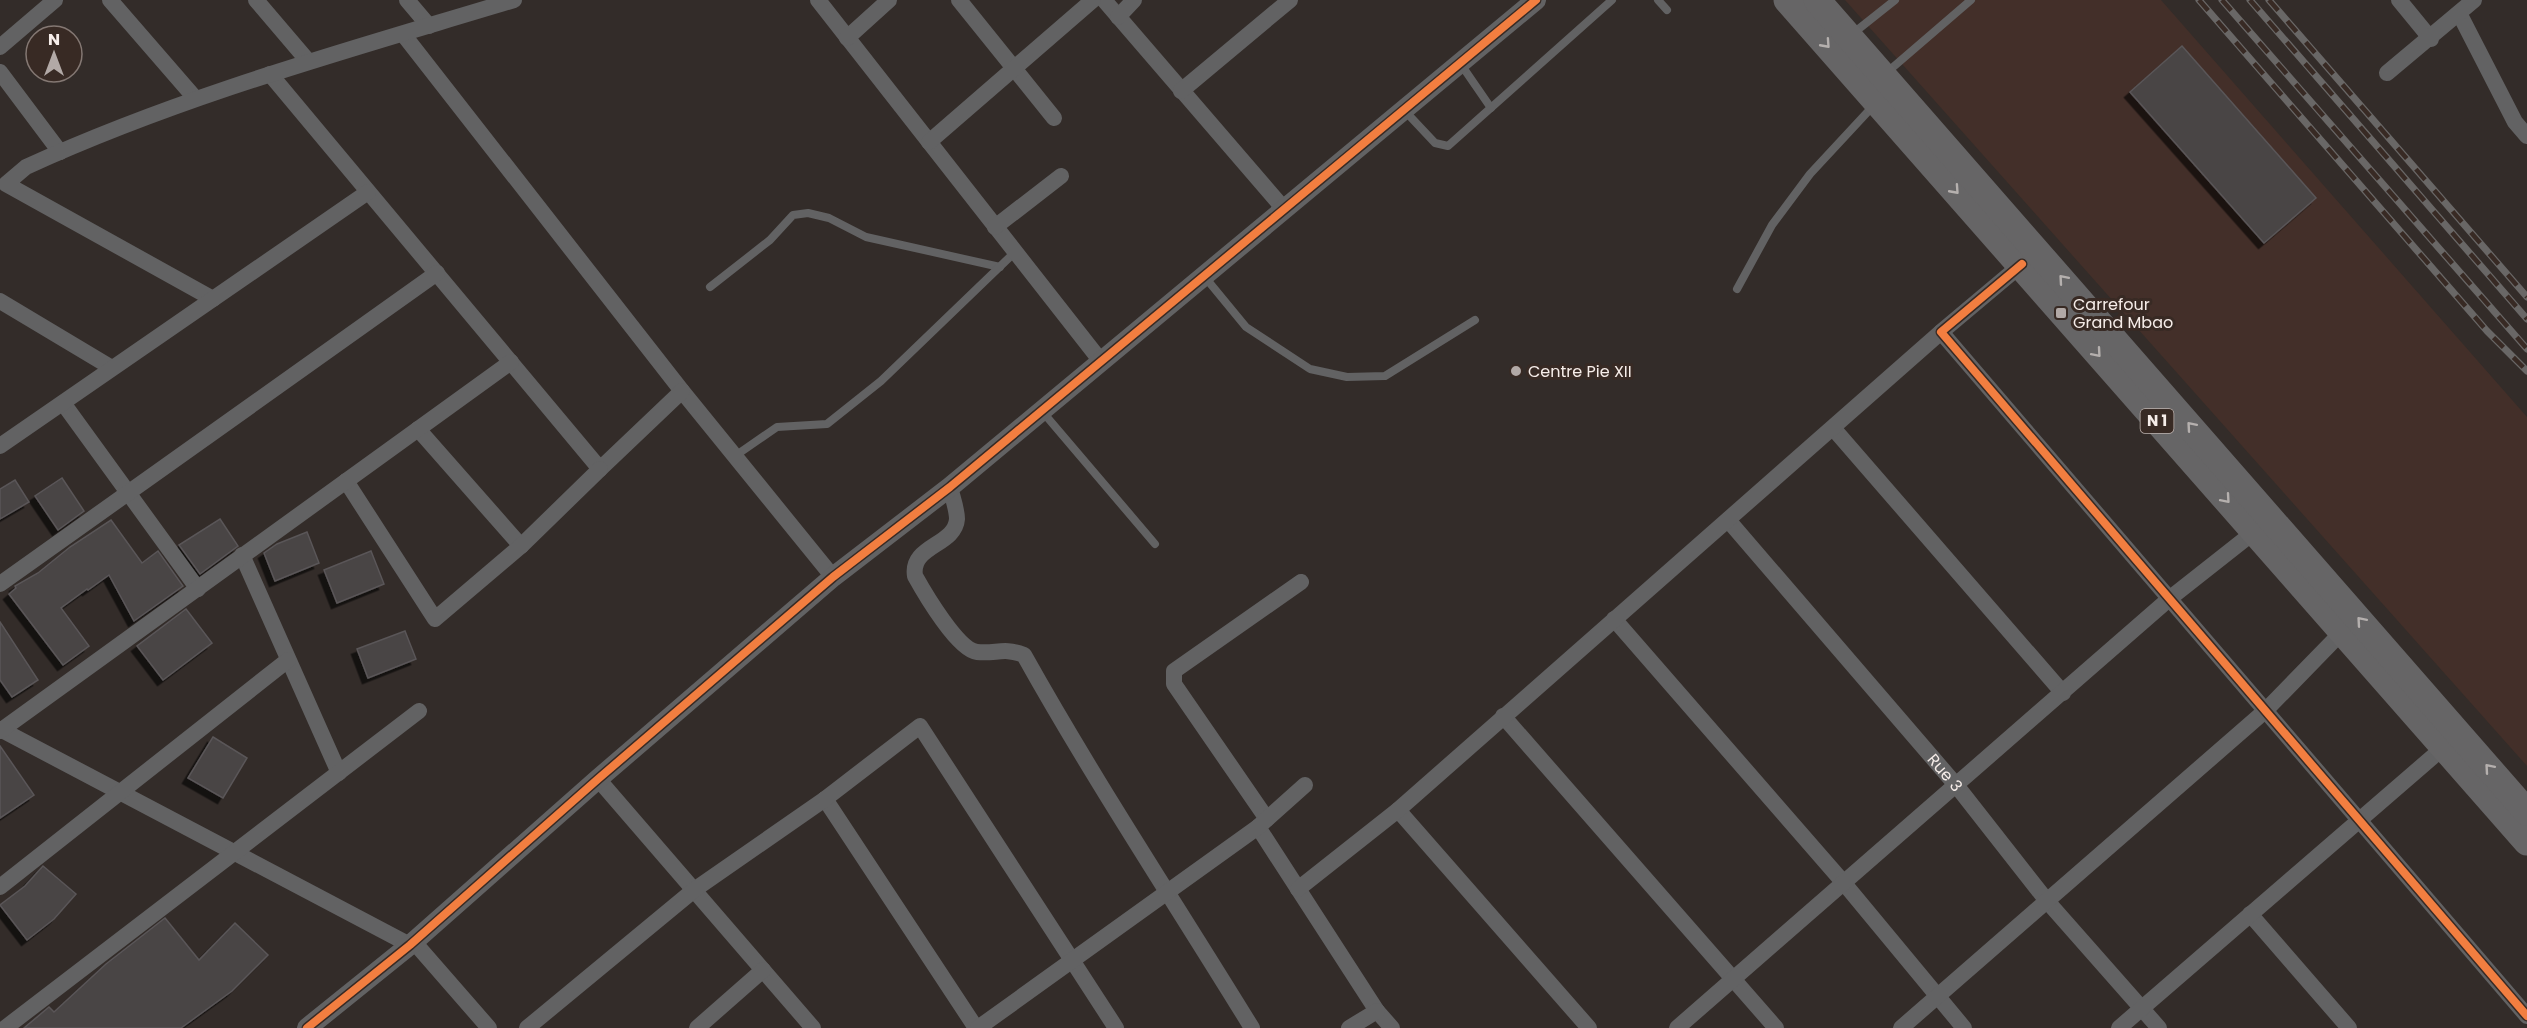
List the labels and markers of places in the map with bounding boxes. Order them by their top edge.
place label: Carrefour Grand Mbao [2073,293,2173,334]
marker: Carrefour Grand Mbao [2054,306,2068,320]
place label: Centre Pie XII [1528,360,1632,383]
marker: Centre Pie XII [1509,364,1523,378]

